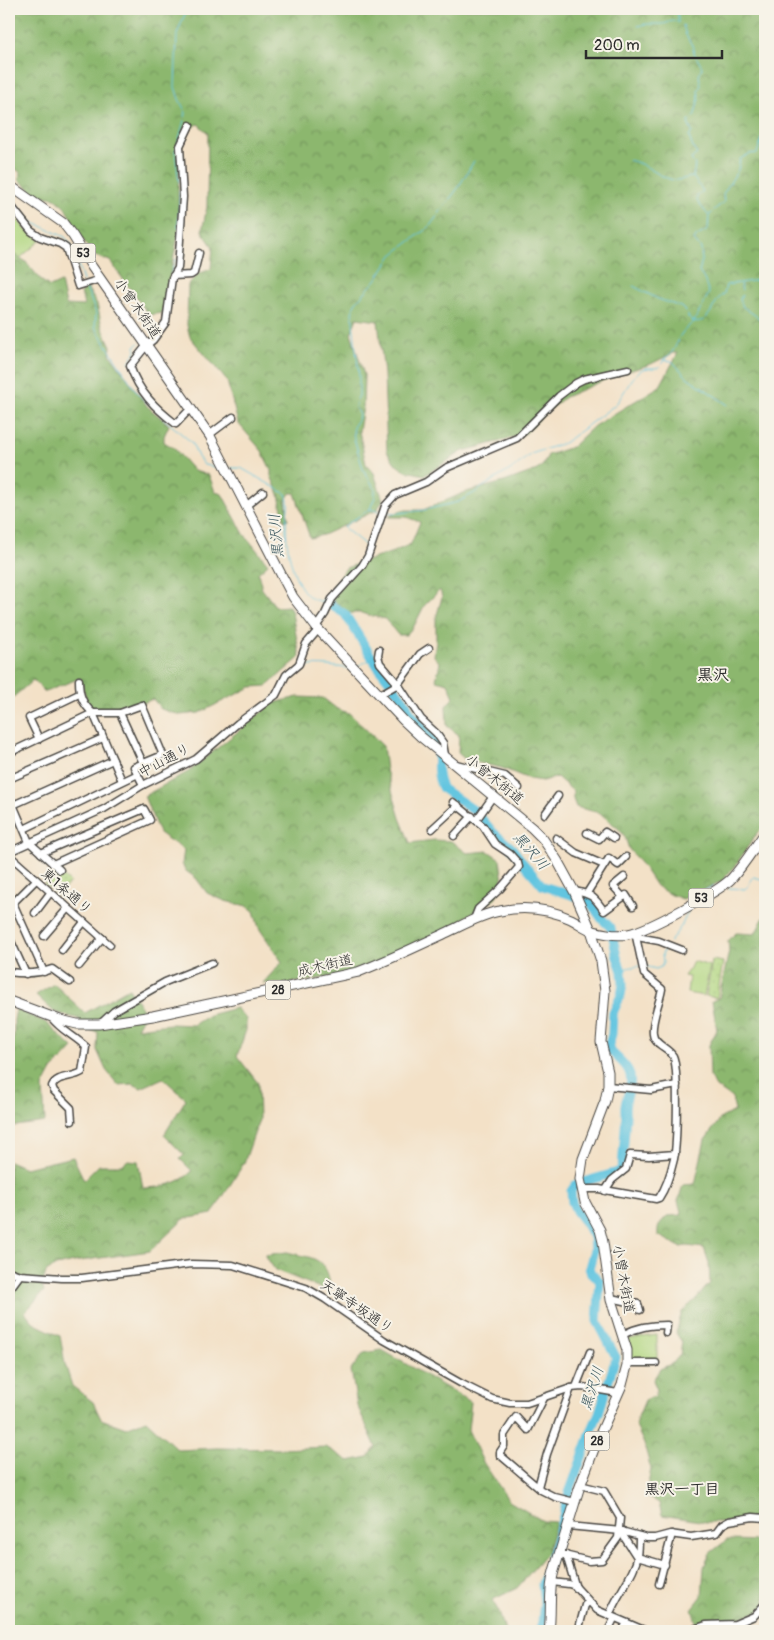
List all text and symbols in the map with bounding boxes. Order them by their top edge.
scale bar [586,28,723,60]
text: 200 m [594,36,639,55]
road number: 53 [70,244,96,262]
street label: 小曾木街道 [111,275,165,342]
water label: 黒沢川 [265,513,288,559]
district label: 黒沢 [697,665,729,685]
street label: 中山通り [136,740,193,781]
street label: 小曾木街道 [462,751,527,808]
water label: 黒沢川 [509,828,553,875]
street label: 東1条通り [38,865,95,918]
road number: 53 [688,888,714,908]
street label: 成木街道 [296,951,354,980]
road number: 28 [266,980,290,1000]
street label: 小曽木街道 [609,1243,638,1315]
street label: 天寧寺坂通り [317,1276,396,1337]
water label: 黒沢川 [576,1364,608,1412]
road number: 28 [584,1432,610,1450]
district label: 黒沢一丁目 [644,1480,720,1499]

